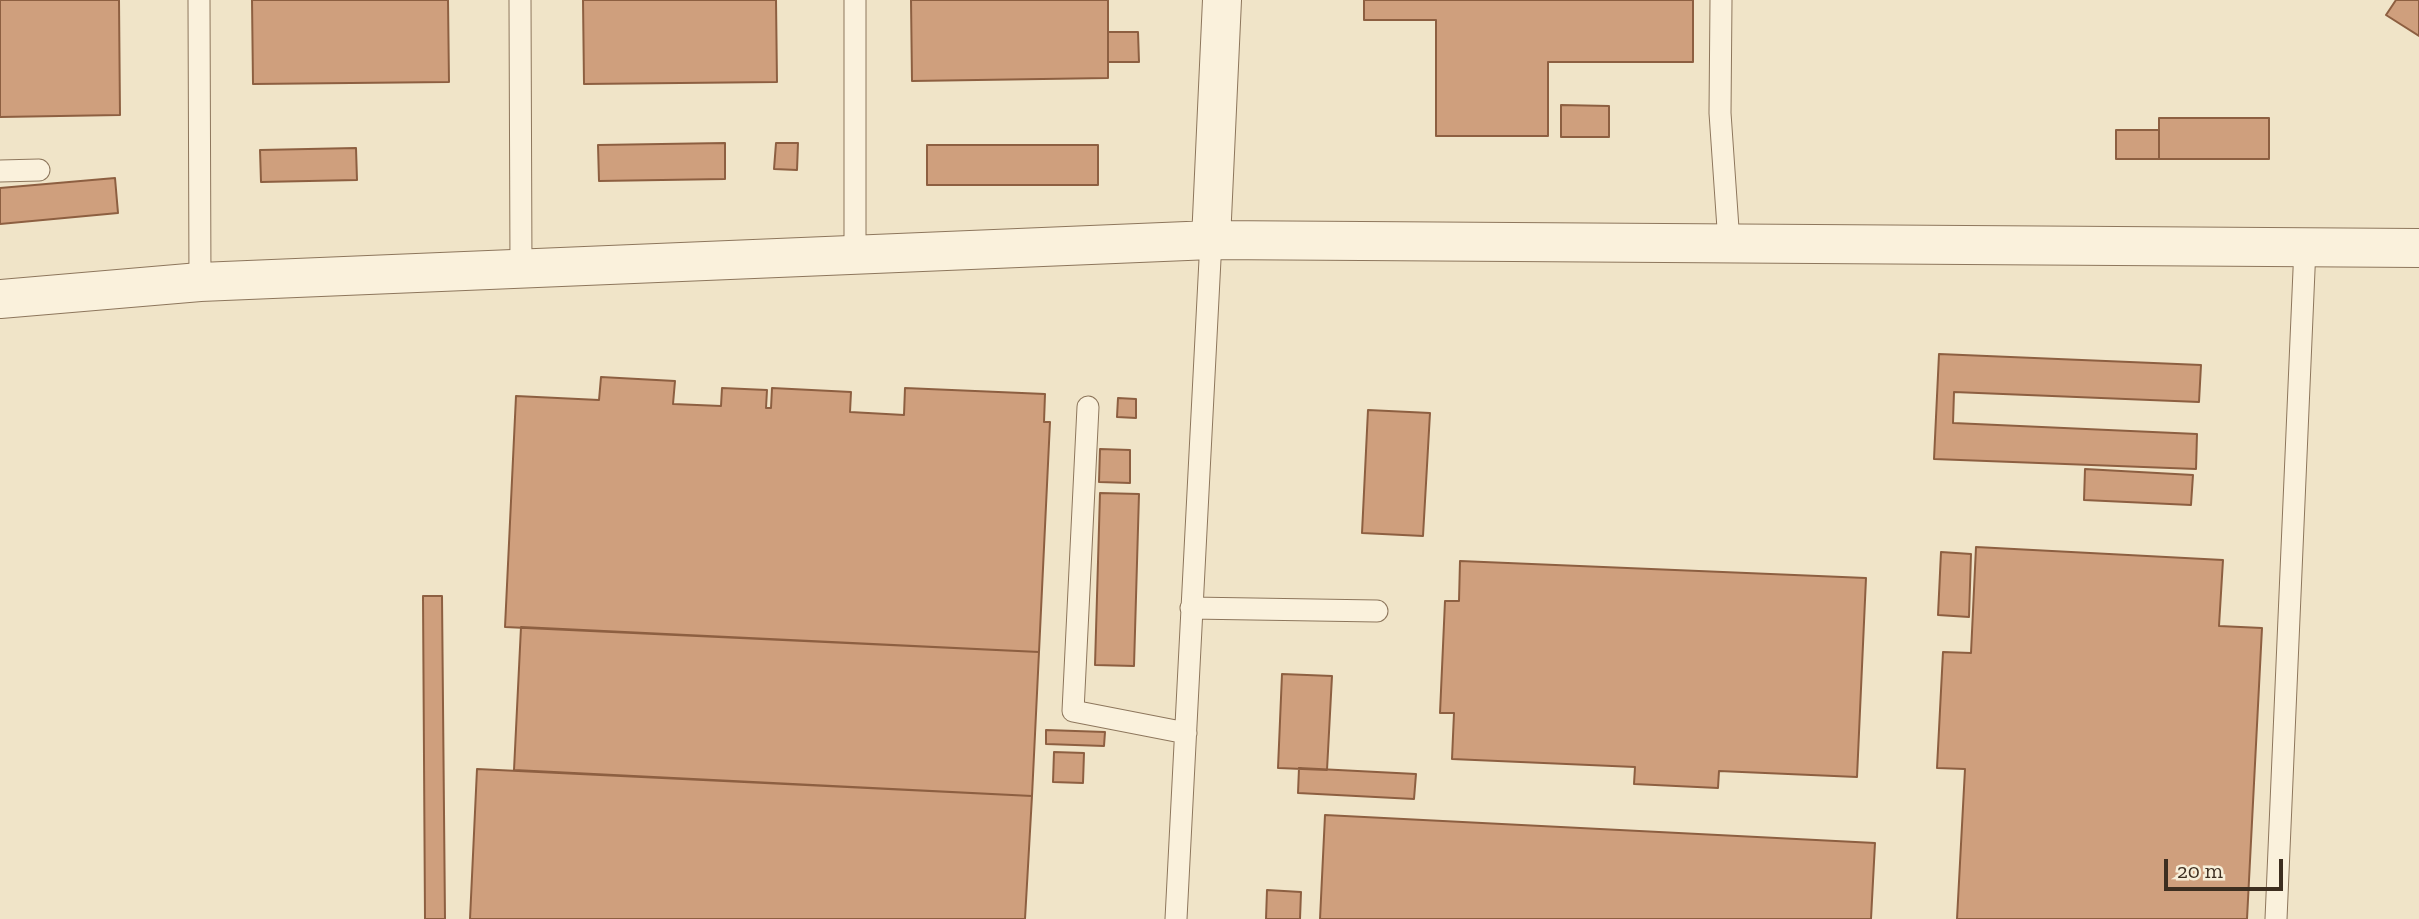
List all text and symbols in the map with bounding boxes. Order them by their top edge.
scale bar [2167,846,2286,890]
text: 20 m [2177,858,2223,883]

